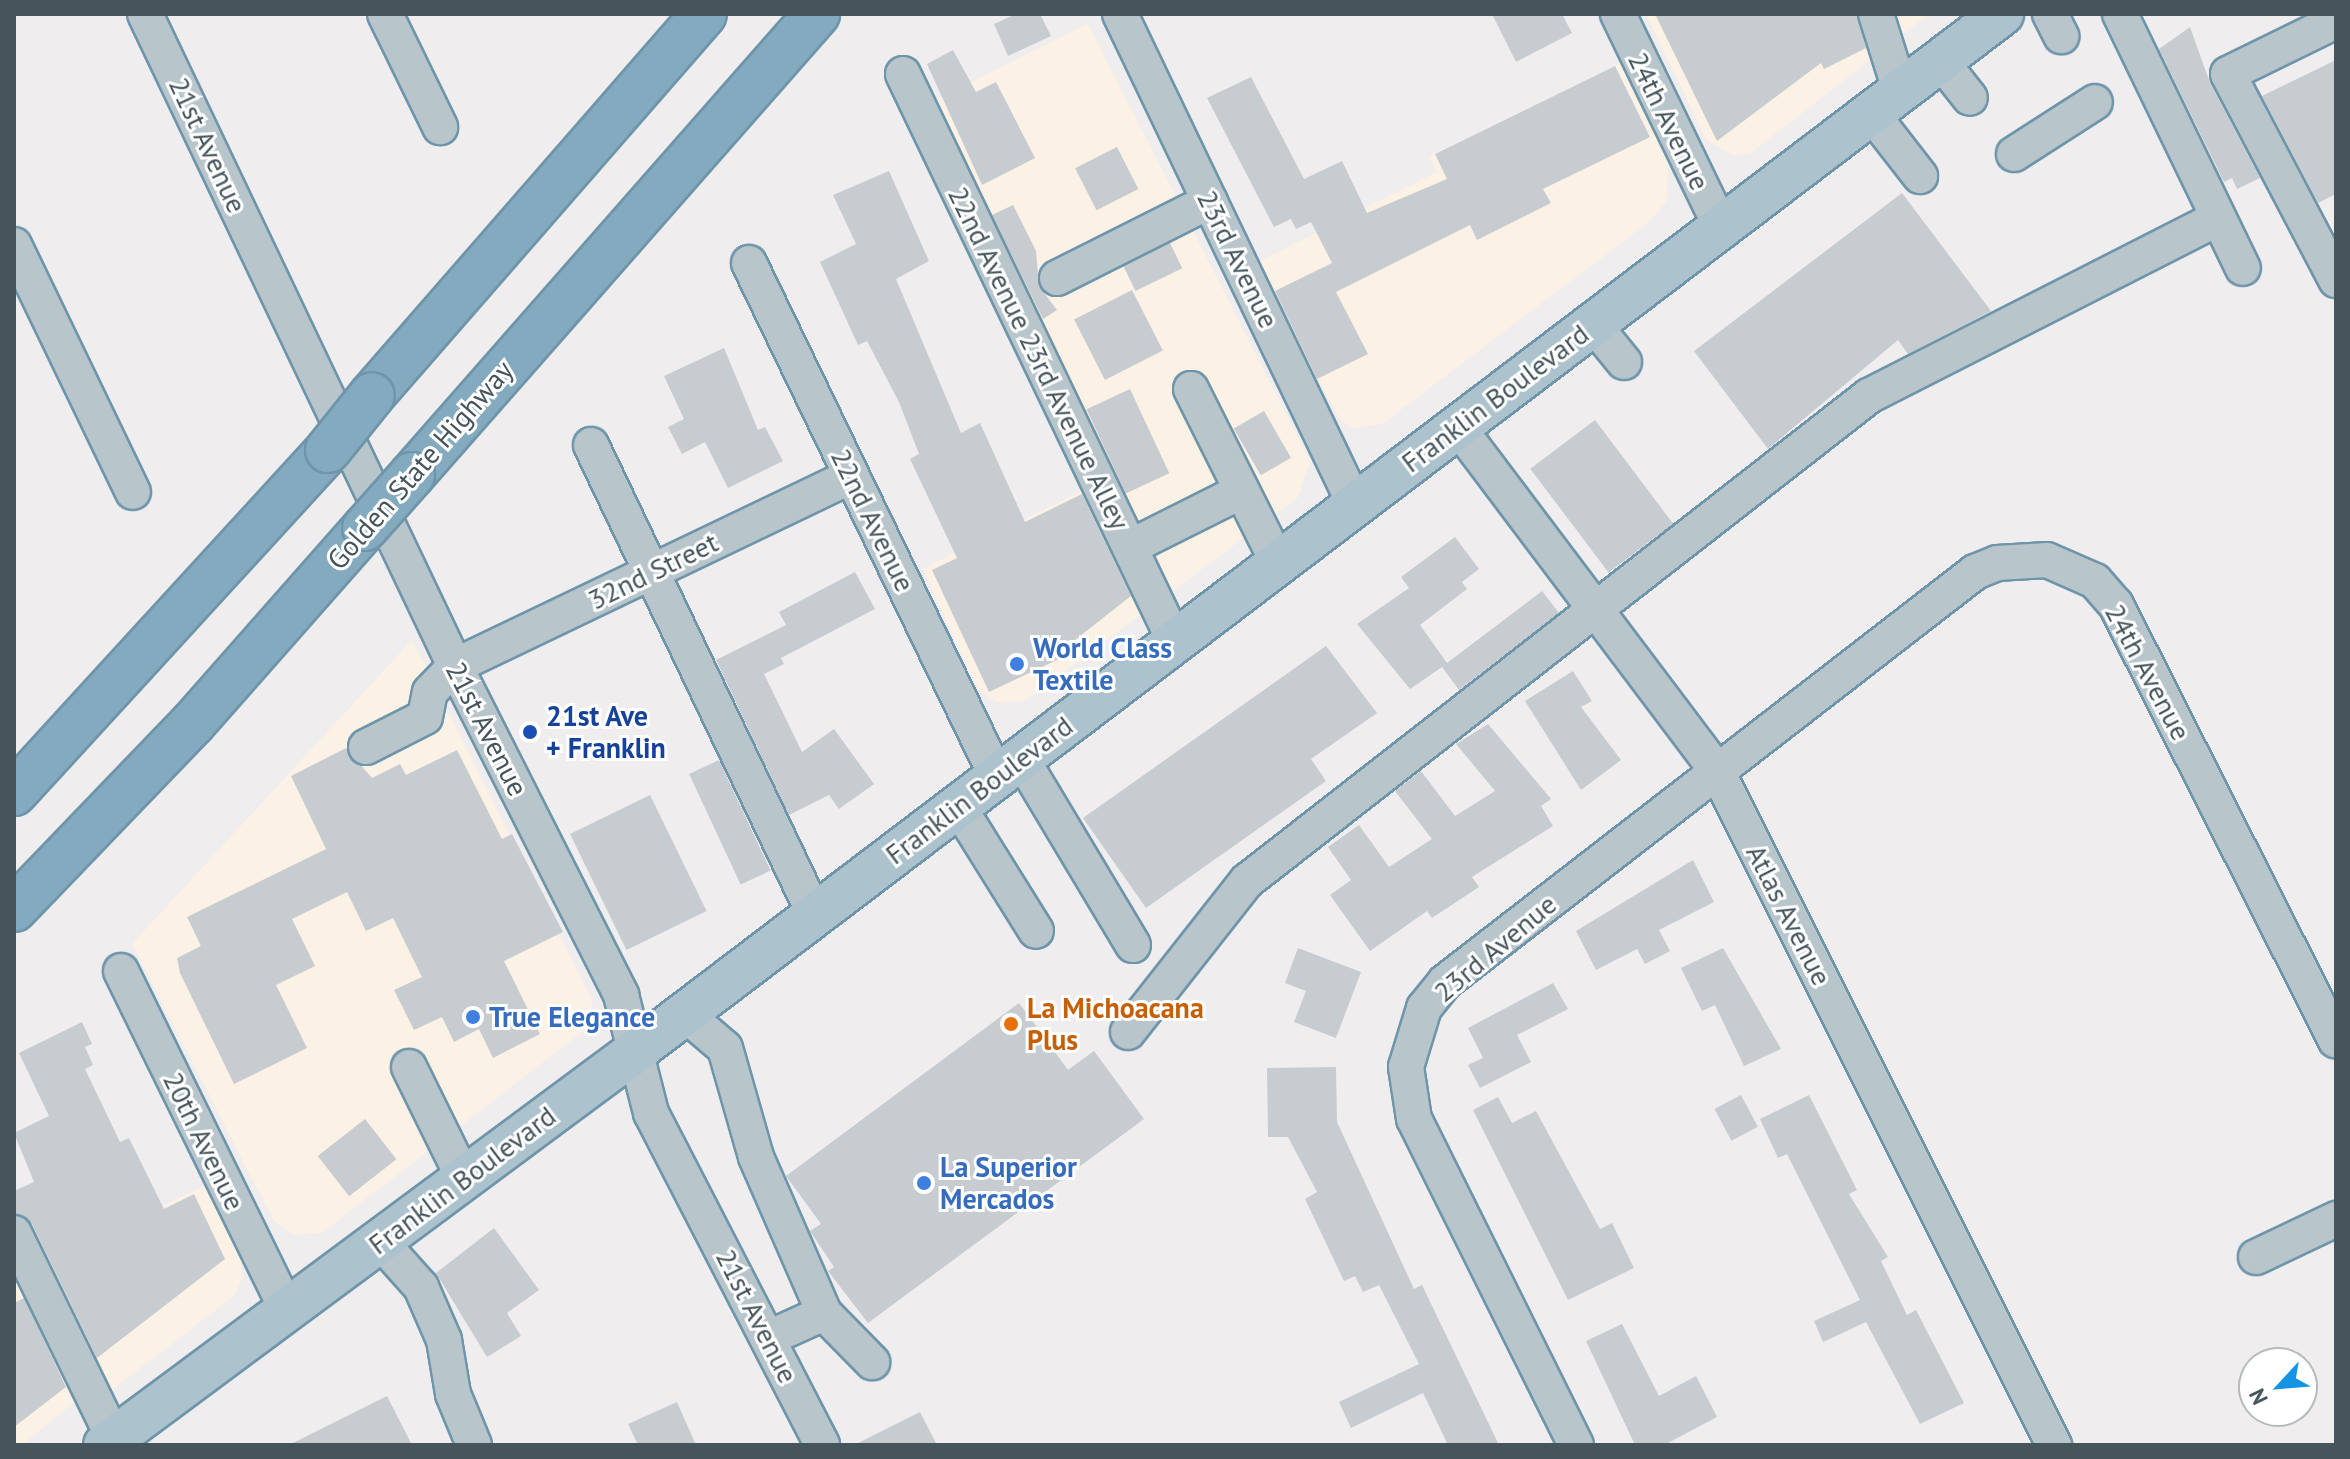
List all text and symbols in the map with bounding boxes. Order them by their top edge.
street label: 24th Avenue [1621,46,1717,196]
street label: 21st Avenue [162,71,254,219]
street label: 22nd Avenue 23rd Avenue Alley [941,180,1137,536]
street label: 23rd Avenue [1190,184,1286,334]
street label: Franklin Boulevard [1395,317,1595,479]
street label: Golden State Highway [320,354,520,576]
street label: 22nd Avenue [824,443,922,597]
street label: 32nd Street [583,525,723,617]
street label: 24th Avenue [2098,598,2198,746]
place label: World Class Textile [1033,631,1172,697]
marker: World Class Textile [1008,655,1026,673]
street label: 21st Avenue [439,656,535,802]
place label: 21st Ave + Franklin [546,699,666,765]
street label: Franklin Boulevard [879,709,1079,871]
marker: 21st Ave + Franklin [521,723,539,741]
street label: Atlas Avenue [1739,839,1839,991]
street label: 23rd Avenue [1427,887,1563,1009]
place label: La Michoacana Plus [1027,991,1204,1057]
place label: True Elegance [489,1000,655,1034]
marker: True Elegance [464,1008,482,1026]
marker: La Michoacana Plus [1002,1015,1020,1033]
street label: 20th Avenue [156,1066,252,1216]
street label: Franklin Boulevard [362,1099,562,1261]
place label: La Superior Mercados [940,1150,1077,1216]
marker: La Superior Mercados [915,1174,933,1192]
street label: 21st Avenue [709,1243,805,1389]
north arrow [2238,1347,2318,1427]
text: N [2242,1384,2274,1409]

